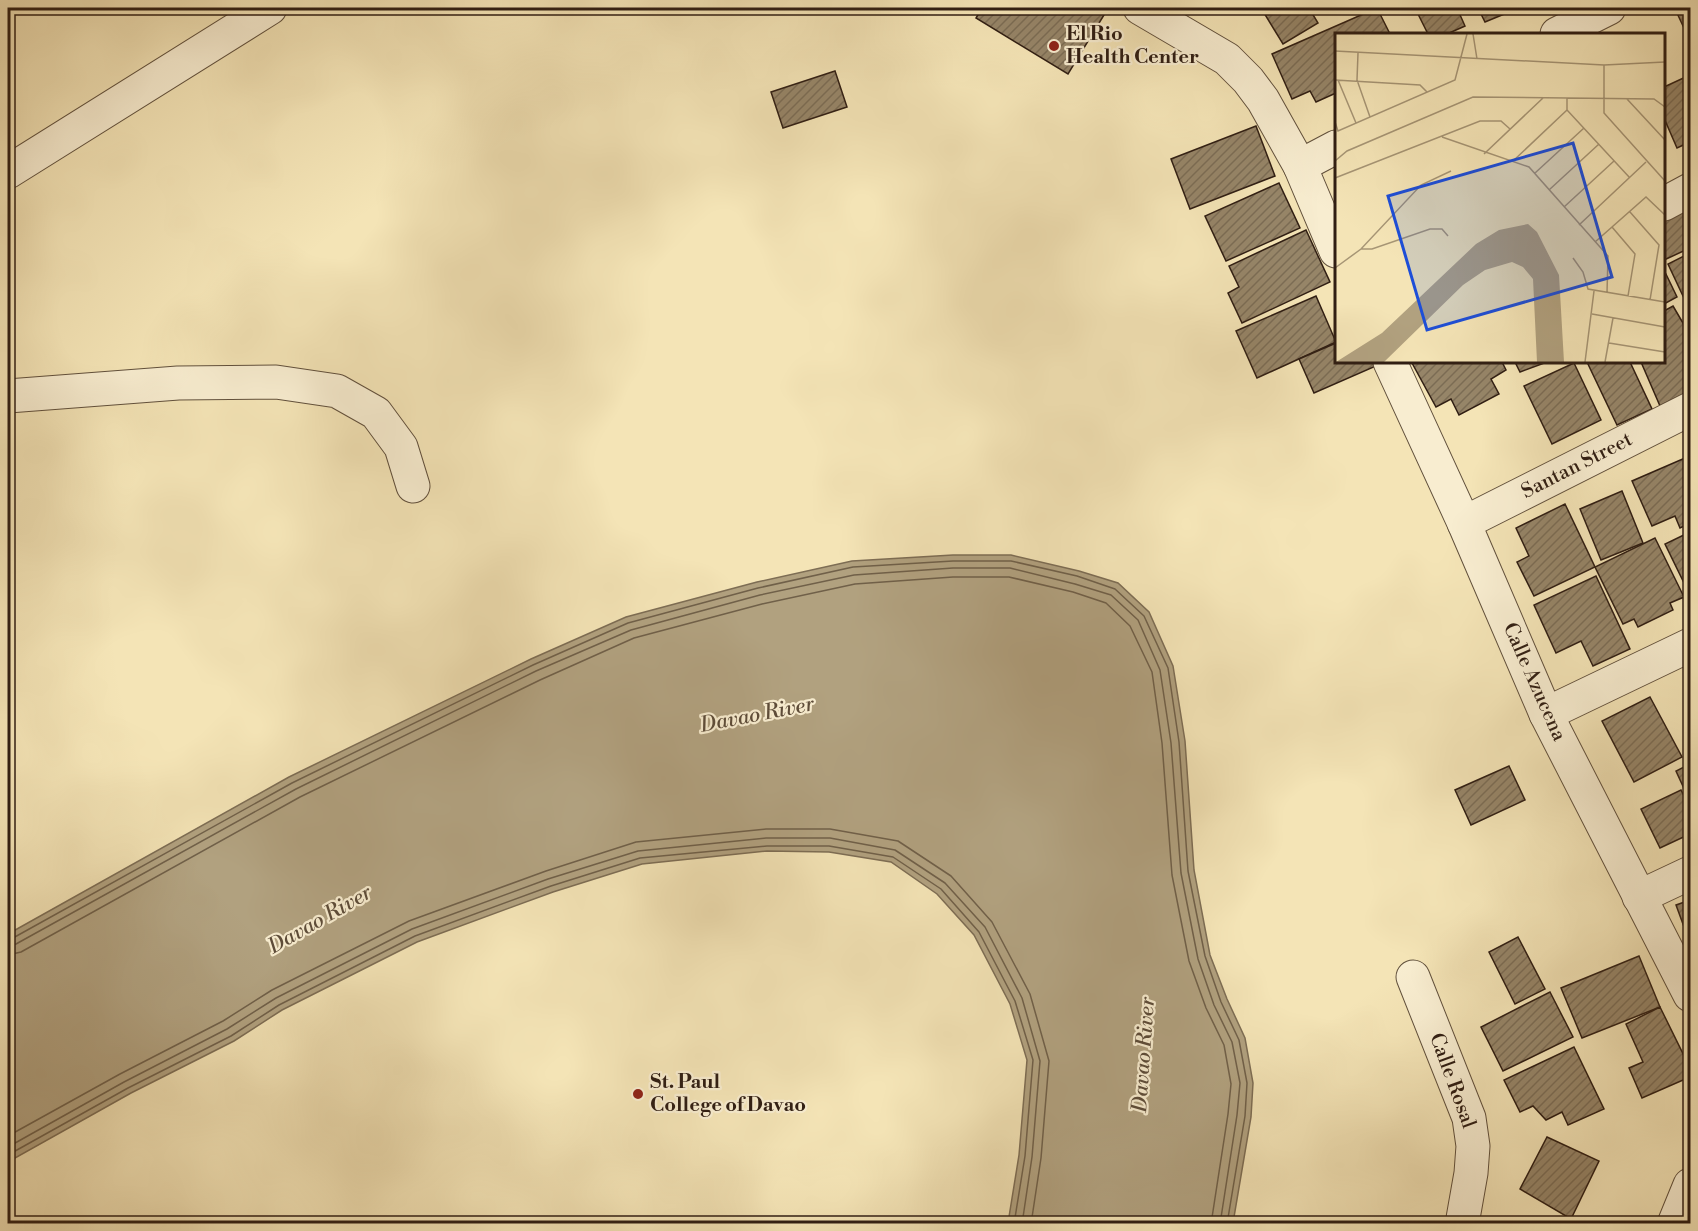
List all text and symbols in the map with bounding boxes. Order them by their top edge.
place label: El Rio Health Center [1066,22,1199,70]
inset map [1335,33,1665,363]
marker: El Rio Health Center [1047,39,1061,53]
street label: Santan Street [1517,427,1637,505]
street label: Calle Azucena [1497,619,1572,746]
water label: Davao River [697,691,817,739]
water label: Davao River [263,879,378,961]
water label: Davao River [1127,995,1161,1115]
street label: Calle Rosal [1423,1030,1481,1132]
place label: St. Paul College of Davao [650,1070,806,1118]
marker: St. Paul College of Davao [631,1087,645,1101]

